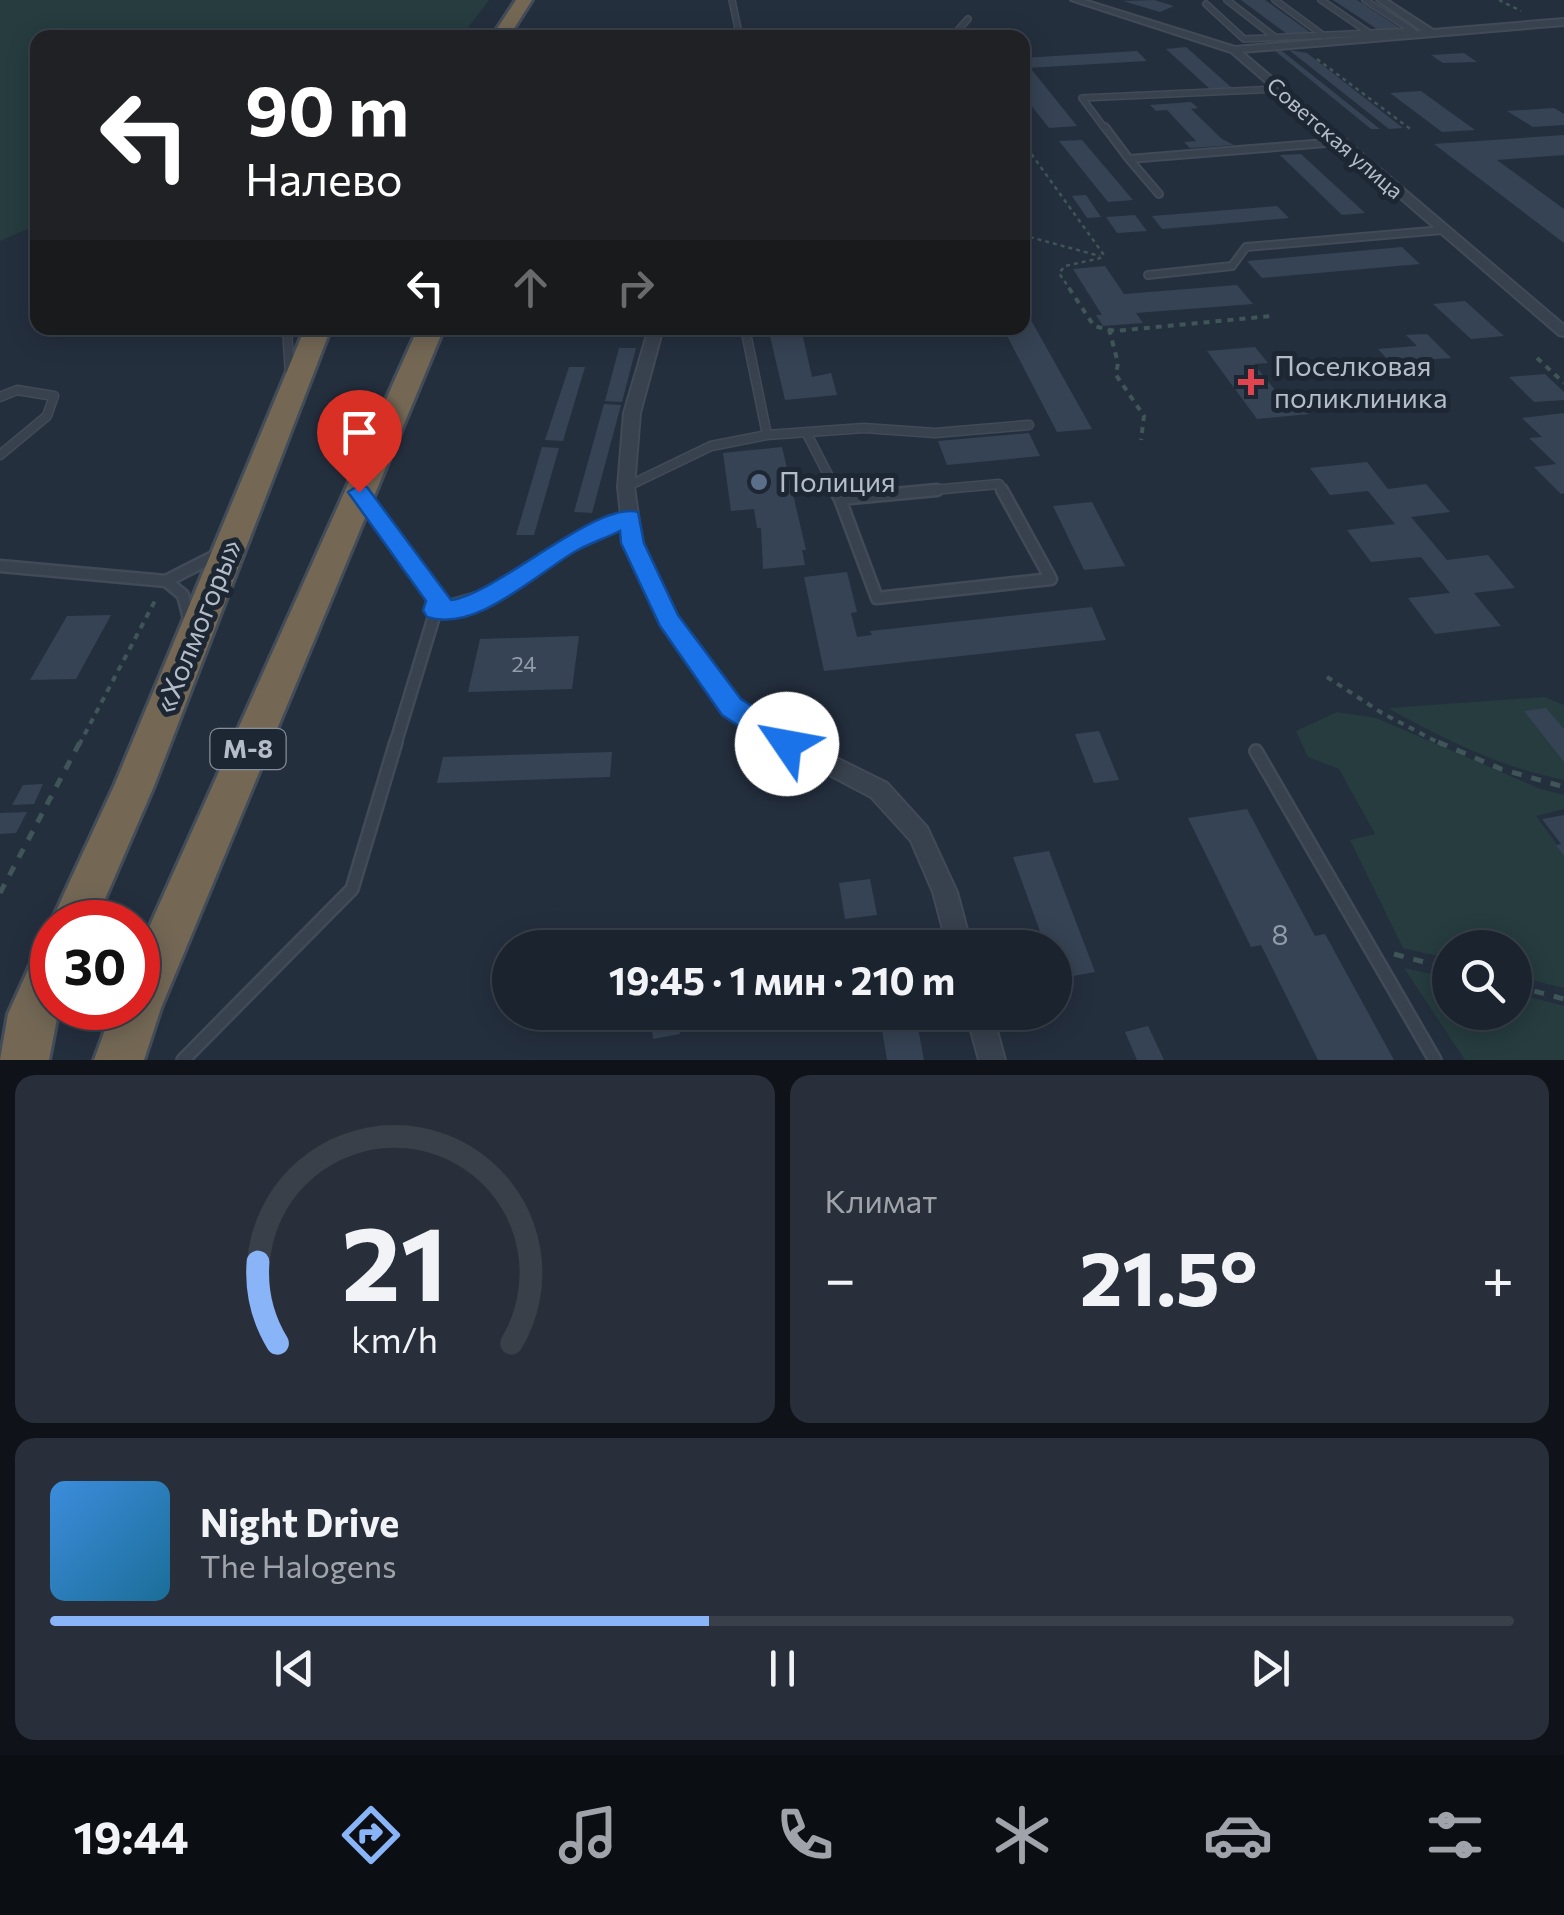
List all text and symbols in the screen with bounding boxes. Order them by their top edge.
text: 90 m [245,65,409,150]
icon: left [80,70,210,200]
street label: Советская улица [1262,71,1409,204]
text: Налево [245,150,403,205]
icon: left [398,260,453,315]
icon: ahead [503,260,558,315]
icon: right [608,260,663,315]
place label: Поселковая поликлиника [1274,348,1447,414]
marker: Поселковая поликлиника [1238,369,1264,395]
pin [317,390,402,493]
icon: arrive [332,405,387,460]
place label: Полиция [779,464,896,498]
marker: Полиция [748,471,770,493]
street label: «Холмогоры» [147,534,247,718]
house number: 24 [511,650,537,677]
position arrow [735,692,839,796]
road number: М-8 [210,729,286,769]
speed limit sign: 30 [30,900,160,1030]
house number: 8 [1272,917,1289,951]
map controls [1432,930,1532,1030]
button: search [1432,930,1532,1030]
text: 19:45 · 1 мин · 210 m [609,956,955,1003]
text: Климат [825,1180,937,1220]
text: 21 [342,1195,448,1322]
text: 21.5° [1080,1230,1258,1321]
text: − [825,1243,856,1310]
text: + [1482,1243,1514,1310]
text: km/h [351,1317,438,1360]
text: Night Drive [200,1498,399,1545]
text: The Halogens [200,1545,397,1585]
icon: previous [267,1641,322,1696]
icon: pause [755,1641,810,1696]
icon: next [1243,1641,1298,1696]
icon: directions [336,1800,406,1870]
icon: music [553,1800,623,1870]
icon: phone [770,1800,840,1870]
icon: climate [987,1800,1057,1870]
icon: car [1203,1800,1273,1870]
icon: filters [1420,1800,1490,1870]
text: 19:44 [73,1808,189,1863]

